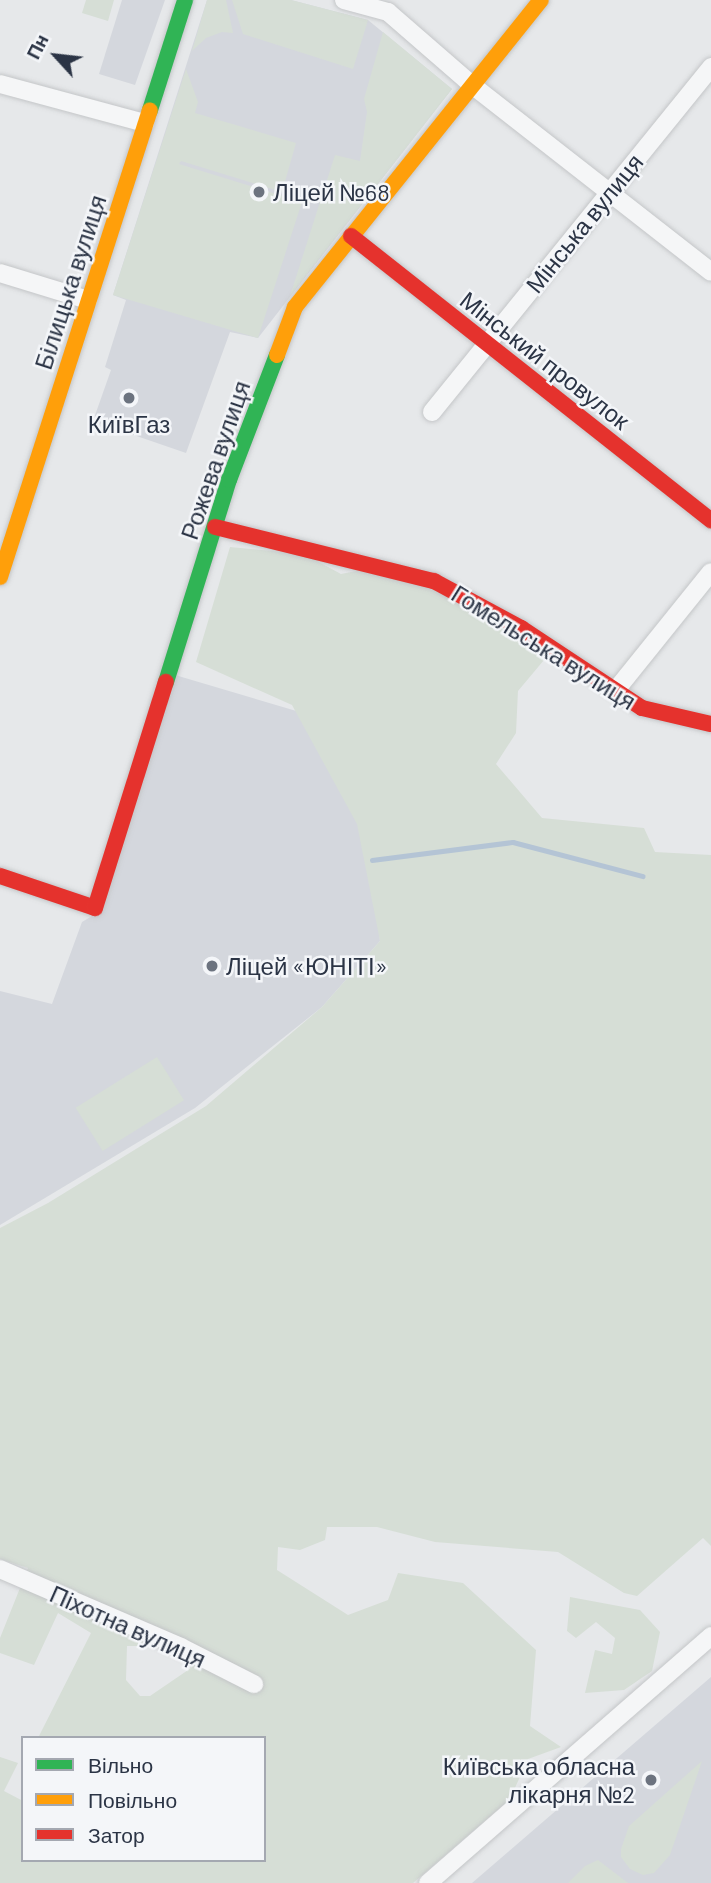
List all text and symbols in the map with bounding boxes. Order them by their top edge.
north arrow [21,21,91,91]
text: Пн [21,30,53,63]
street label: Мінська вулиця [519,148,649,298]
place label: Ліцей №68 [273,178,390,206]
marker: Ліцей №68 [251,184,267,200]
street label: Білицька вулиця [28,191,112,373]
street label: Мінський провулок [455,285,635,435]
street label: Рожева вулиця [174,377,256,543]
marker: КиївГаз [121,390,137,406]
place label: КиївГаз [88,410,170,438]
street label: Гомельська вулиця [447,579,641,715]
place label: Ліцей «ЮНІТІ» [226,952,388,980]
marker: Ліцей «ЮНІТІ» [204,958,220,974]
street label: Піхотна вулиця [46,1579,210,1673]
legend [21,1736,266,1862]
text: Вільно [88,1752,153,1777]
place label: Київська обласна лікарня №2 [443,1752,635,1808]
marker: Київська обласна лікарня №2 [641,1770,661,1790]
text: Повільно [88,1787,177,1812]
text: Затор [88,1822,145,1847]

